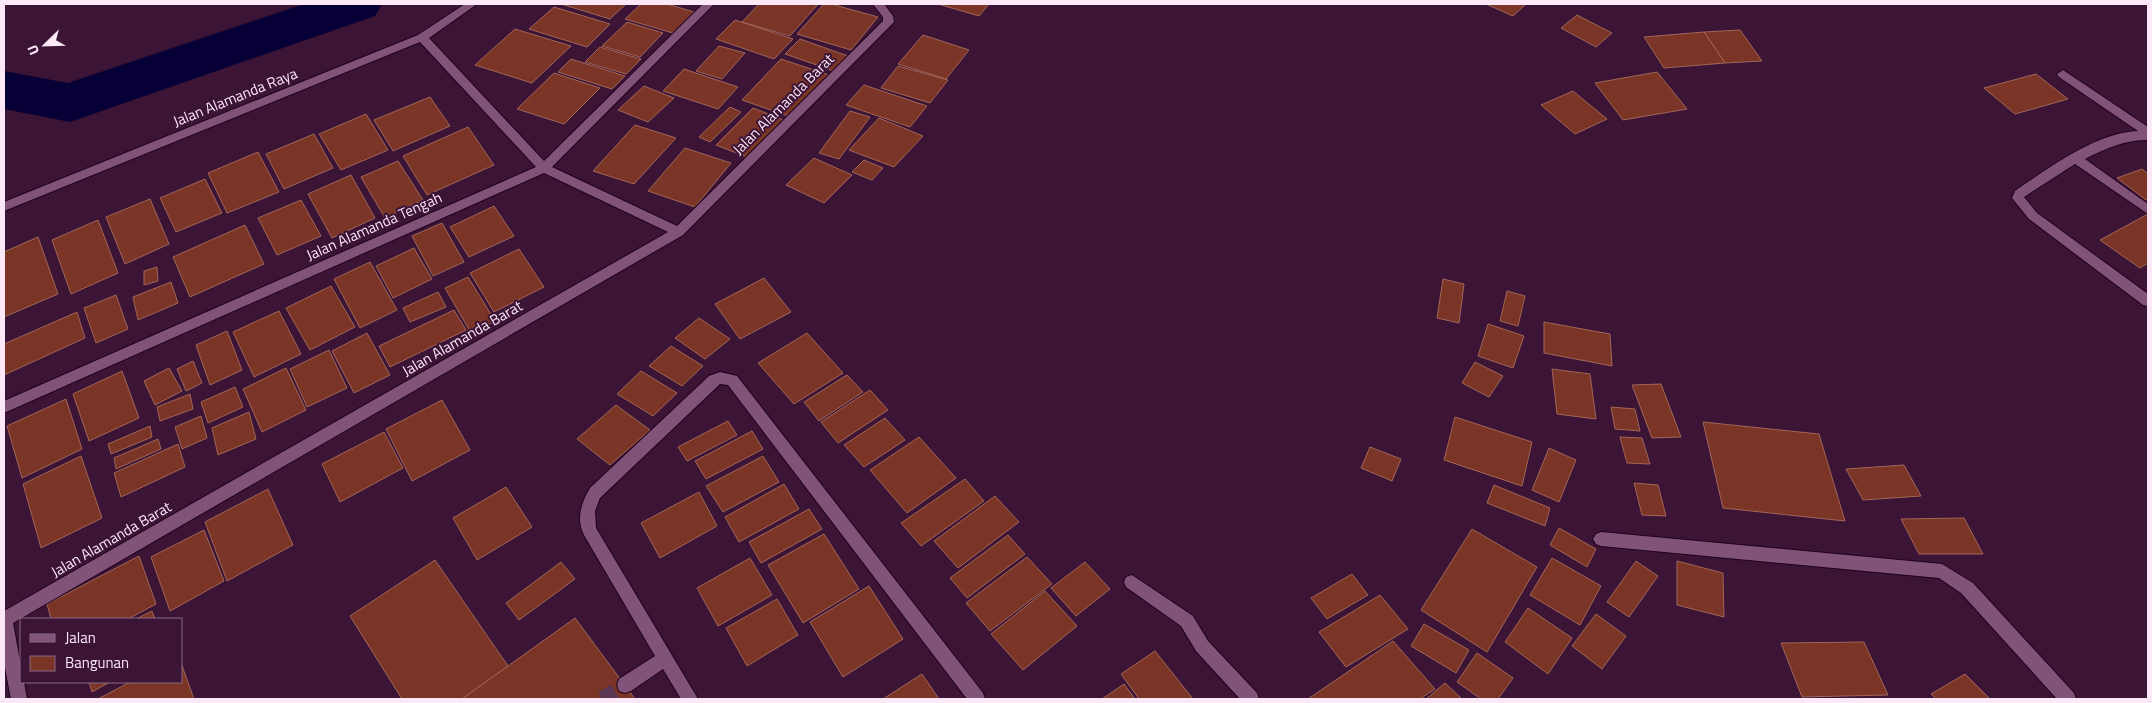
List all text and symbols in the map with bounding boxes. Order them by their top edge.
north arrow [20,20,70,70]
text: U [21,42,44,59]
street label: Jalan Alamanda Barat [727,47,840,160]
street label: Jalan Alamanda Raya [169,61,301,132]
street label: Jalan Alamanda Tengah [302,186,446,266]
street label: Jalan Alamanda Barat [397,294,527,382]
street label: Jalan Alamanda Barat [46,495,176,583]
legend [20,618,182,683]
text: Jalan [65,626,96,649]
text: Bangunan [65,651,129,674]

